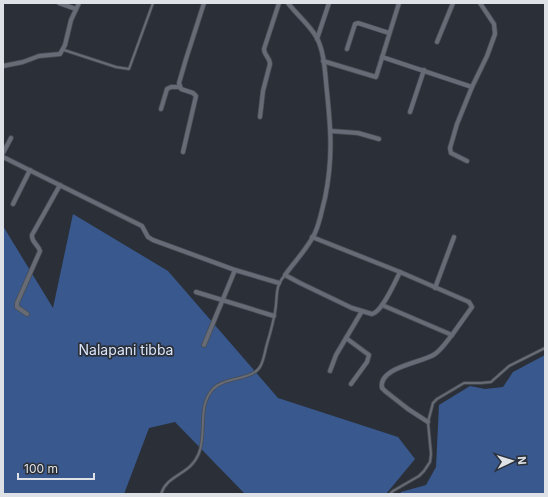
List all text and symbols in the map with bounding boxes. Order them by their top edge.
park label: Nalapani tibba [79,341,173,358]
north arrow [492,441,532,481]
scale bar [18,455,94,481]
text: N [515,456,529,465]
text: 100 m [24,461,58,476]

